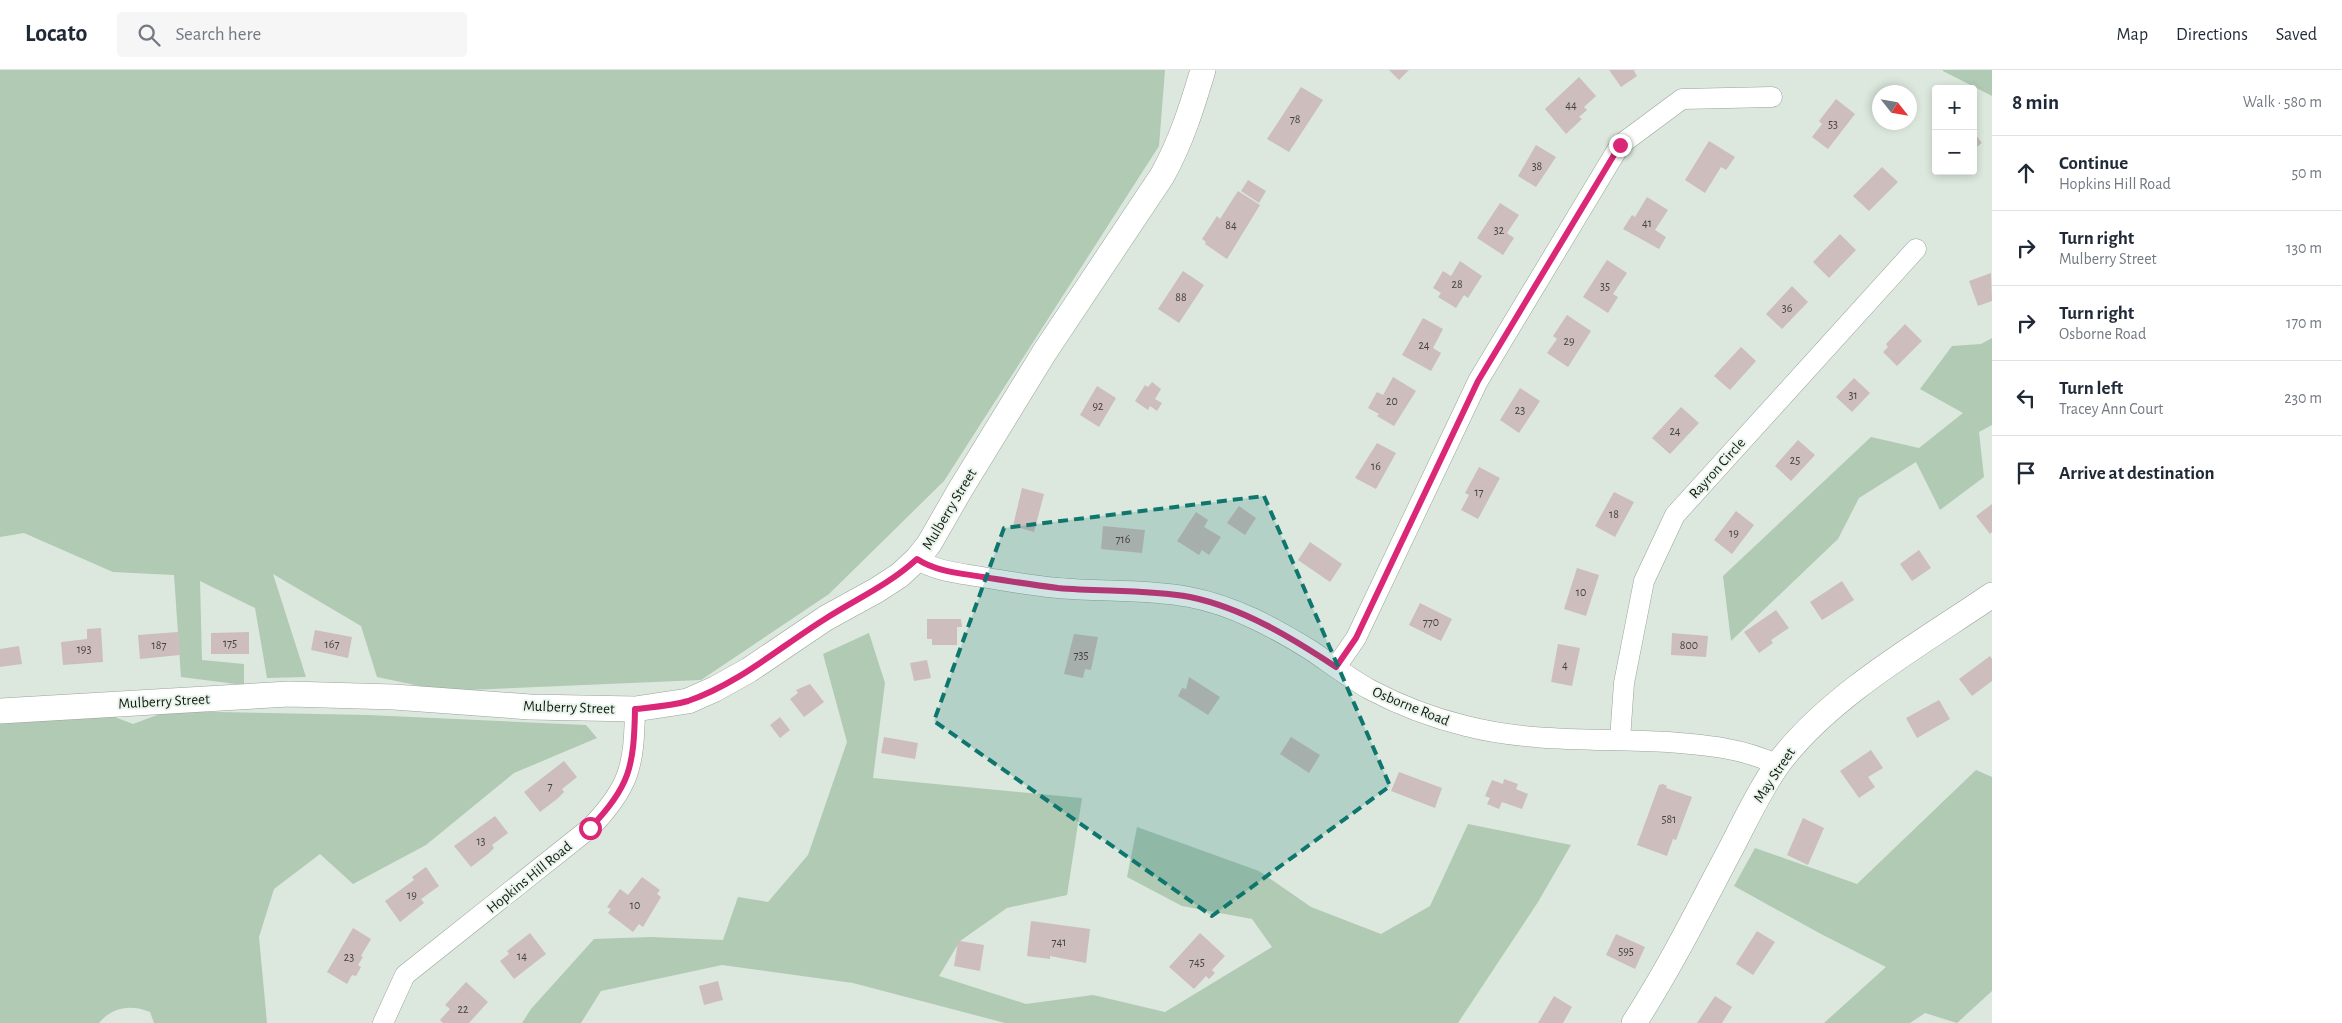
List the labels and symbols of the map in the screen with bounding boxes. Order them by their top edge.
north arrow [1872,85,1917,130]
house number: 44 [1565,99,1577,111]
house number: 78 [1290,113,1301,125]
house number: 53 [1828,118,1838,130]
route end [1609,134,1632,157]
house number: 38 [1532,160,1543,172]
house number: 41 [1642,217,1652,229]
house number: 84 [1225,219,1237,231]
house number: 32 [1494,224,1505,236]
house number: 28 [1451,278,1463,290]
house number: 35 [1600,280,1610,292]
house number: 88 [1175,291,1187,303]
house number: 36 [1782,302,1793,314]
house number: 29 [1563,335,1575,347]
house number: 24 [1418,339,1430,351]
house number: 31 [1848,389,1858,401]
house number: 20 [1386,395,1398,407]
house number: 92 [1092,400,1104,412]
house number: 23 [1515,404,1525,416]
house number: 24 [1669,425,1681,437]
street label: Rayron Circle [1686,435,1748,502]
house number: 25 [1790,454,1800,466]
house number: 16 [1371,460,1381,472]
street label: Mulberry Street [919,466,980,552]
house number: 17 [1474,486,1484,498]
house number: 18 [1609,508,1619,520]
house number: 19 [1729,527,1739,539]
house number: 716 [1116,533,1131,545]
house number: 10 [1576,586,1586,598]
house number: 770 [1423,616,1439,628]
house number: 175 [223,637,237,649]
house number: 167 [325,638,339,650]
house number: 187 [152,639,166,651]
house number: 800 [1680,639,1698,651]
house number: 193 [77,643,91,655]
house number: 735 [1074,649,1088,661]
house number: 4 [1562,659,1568,671]
street label: Osborne Road [1370,684,1452,729]
street label: Mulberry Street [118,692,210,711]
street label: Mulberry Street [523,698,615,717]
street label: May Street [1751,745,1798,805]
house number: 7 [547,780,553,792]
house number: 581 [1662,813,1676,825]
route start [579,817,602,840]
house number: 13 [476,835,486,847]
street label: Hopkins Hill Road [484,838,575,916]
house number: 19 [407,889,417,901]
house number: 10 [630,899,640,911]
house number: 741 [1052,936,1066,948]
house number: 595 [1618,945,1634,957]
house number: 14 [517,950,527,962]
house number: 23 [344,951,354,963]
house number: 745 [1189,956,1205,968]
house number: 22 [458,1003,469,1015]

